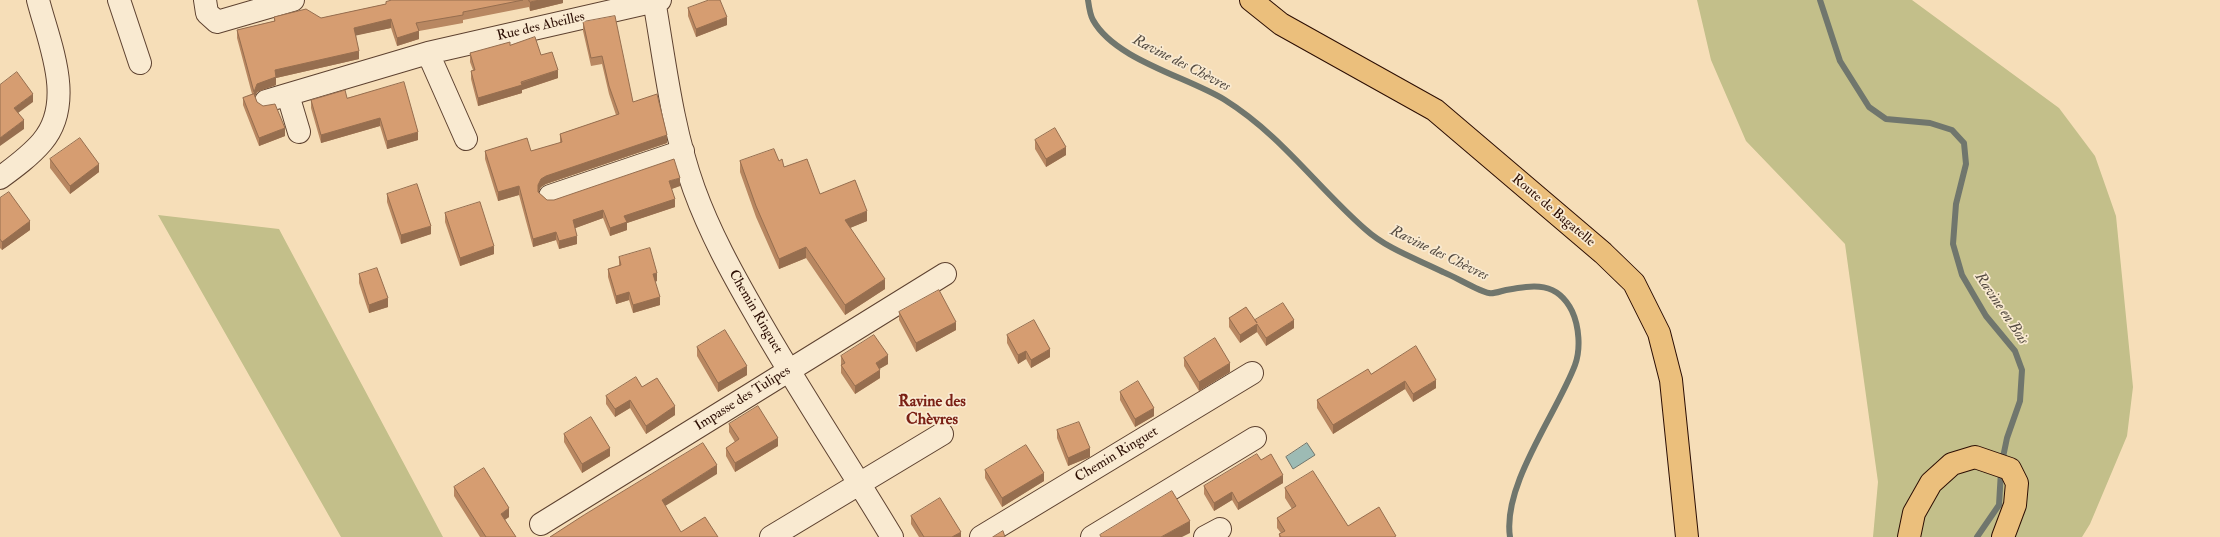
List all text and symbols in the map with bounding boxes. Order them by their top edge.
street label: Rue des Abeilles [495,9,587,45]
water label: Ravine des Chèvres [1129,32,1233,96]
street label: Route de Bagatelle [1508,171,1598,251]
water label: Ravine des Chèvres [1387,222,1491,286]
street label: Chemin Ringuet [724,267,786,357]
water label: Ravine en Bois [1970,270,2032,348]
street label: Impasse des Tulipes [692,363,794,435]
district label: Ravine des Chèvres [898,393,966,431]
street label: Chemin Ringuet [1072,424,1162,486]

